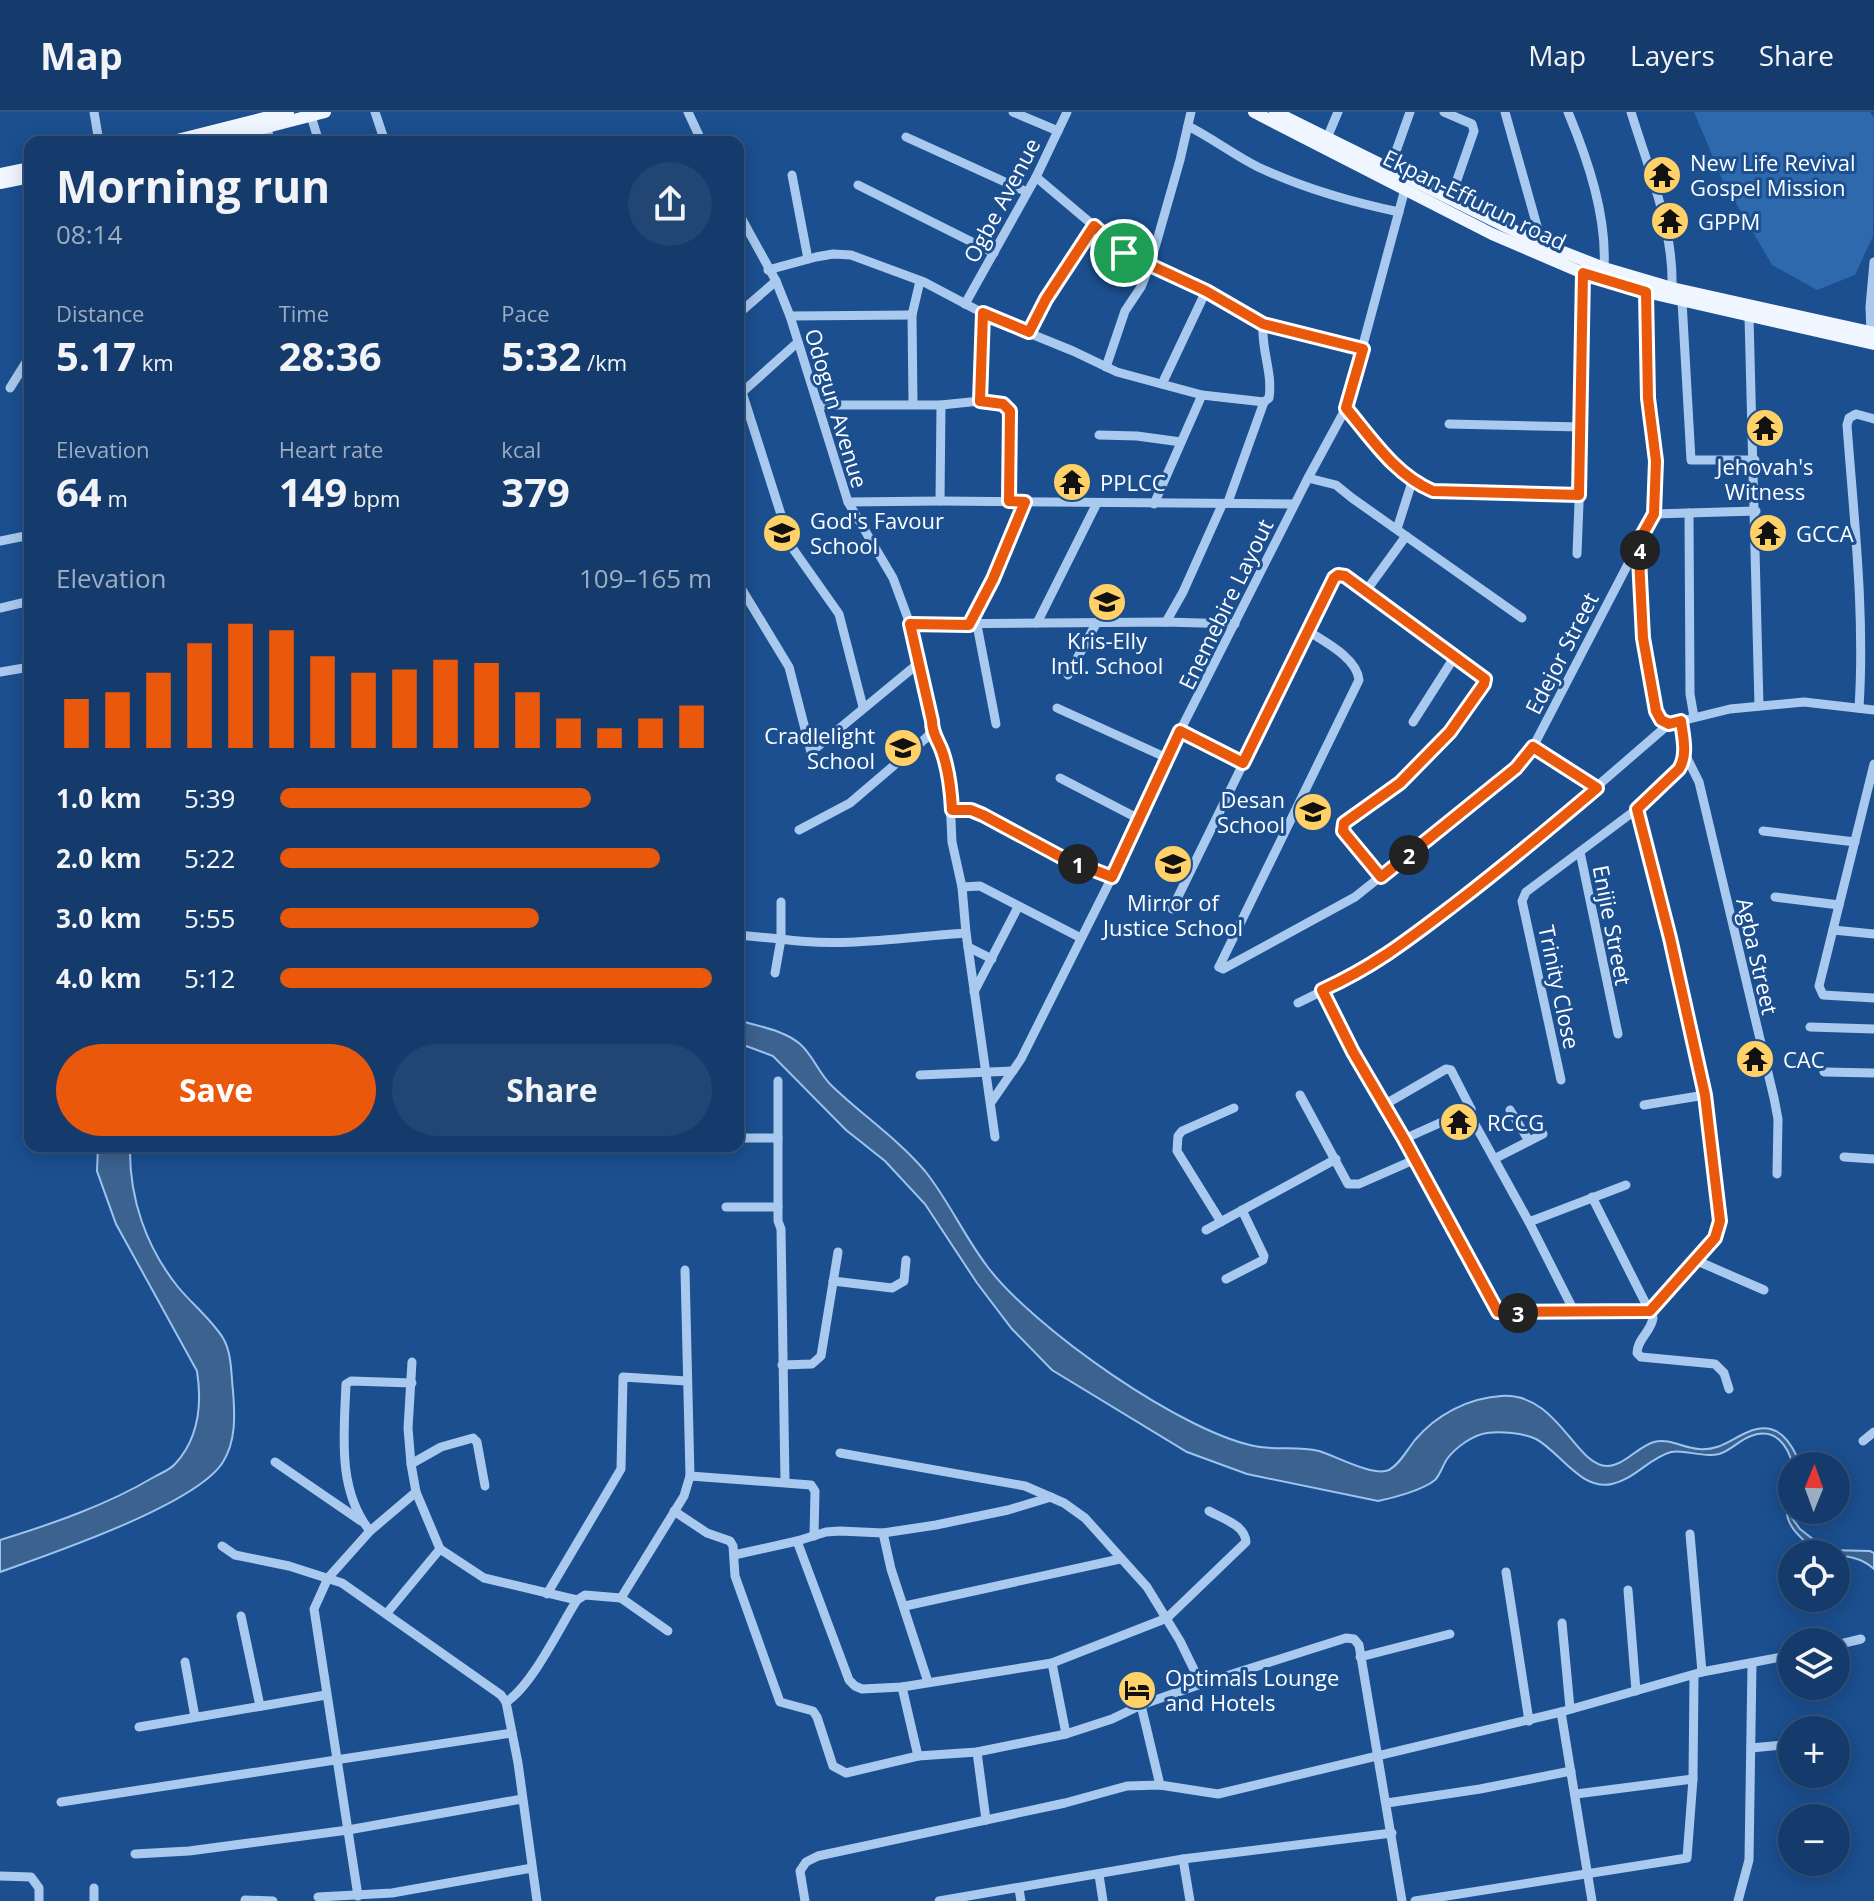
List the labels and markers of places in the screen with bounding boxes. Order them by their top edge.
place label: New Life Revival Gospel Mission [1690,147,1855,202]
temple icon: New Life Revival Gospel Mission [1641,154,1683,196]
temple icon: GPPM [1649,200,1691,242]
place label: GPPM [1698,206,1760,236]
pin [1090,219,1158,287]
temple icon: Jehovah's Witness [1744,407,1786,449]
place label: Jehovah's Witness [1714,451,1814,506]
temple icon: PPLCC [1051,461,1093,503]
place label: PPLCC [1100,467,1166,497]
place label: God's Favour School [810,505,944,560]
school or university icon: God's Favour School [761,512,803,554]
temple icon: GCCA [1747,512,1789,554]
place label: GCCA [1796,518,1854,548]
pin: 4 [1620,530,1660,570]
school or university icon: Kris-Elly Intl. School [1086,581,1128,623]
place label: Kris-Elly Intl. School [1051,625,1163,680]
place label: Cradlelight School [764,720,875,775]
school or university icon: Cradlelight School [882,727,924,769]
place label: Desan School [1217,784,1285,839]
school or university icon: Desan School [1292,791,1334,833]
pin: 2 [1389,835,1429,875]
school or university icon: Mirror of Justice School [1152,843,1194,885]
pin: 1 [1058,844,1098,884]
place label: Mirror of Justice School [1101,887,1243,942]
temple icon: CAC [1734,1038,1776,1080]
place label: CAC [1783,1044,1825,1074]
temple icon: RCCG [1438,1101,1480,1143]
place label: RCCG [1487,1107,1544,1137]
pin: 3 [1498,1293,1538,1333]
place label: Optimals Lounge and Hotels [1165,1662,1339,1717]
hotel icon: Optimals Lounge and Hotels [1116,1669,1158,1711]

